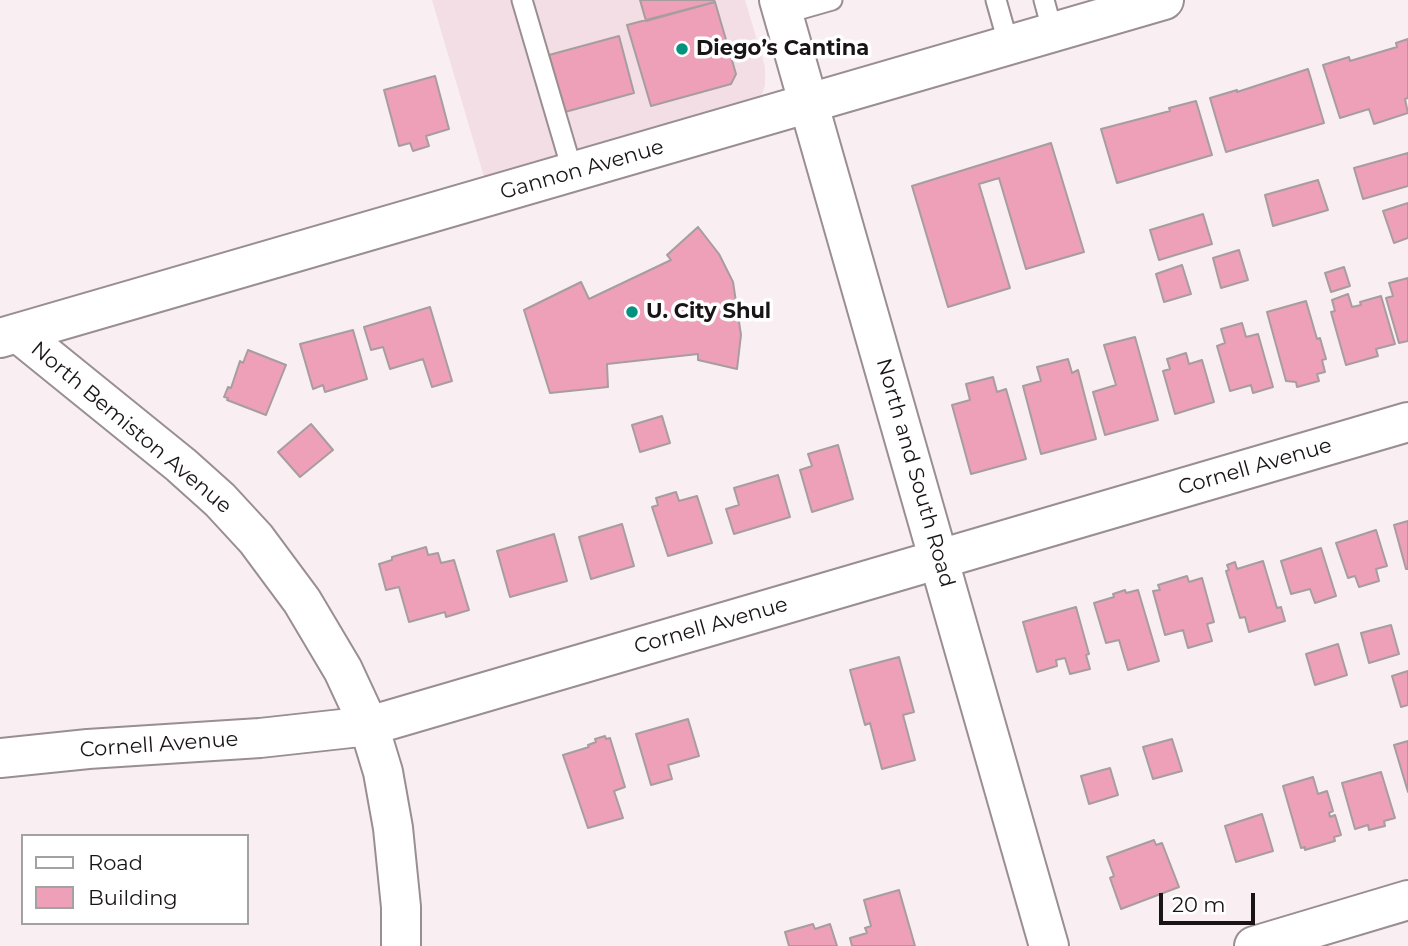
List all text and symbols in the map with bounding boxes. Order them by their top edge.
place label: Diego’s Cantina [696,36,869,62]
marker: Diego’s Cantina [674,41,690,57]
street label: Gannon Avenue [497,135,667,205]
place label: U. City Shul [646,299,771,325]
marker: U. City Shul [624,304,640,320]
street label: North Bemiston Avenue [26,337,236,519]
street label: North and South Road [870,356,960,590]
street label: Cornell Avenue [1175,433,1335,501]
street label: Cornell Avenue [631,592,791,660]
street label: Cornell Avenue [79,727,239,763]
legend [21,834,248,925]
text: Road [88,850,143,875]
scale bar [1163,880,1259,924]
text: Building [88,885,178,910]
text: 20 m [1172,892,1226,917]

